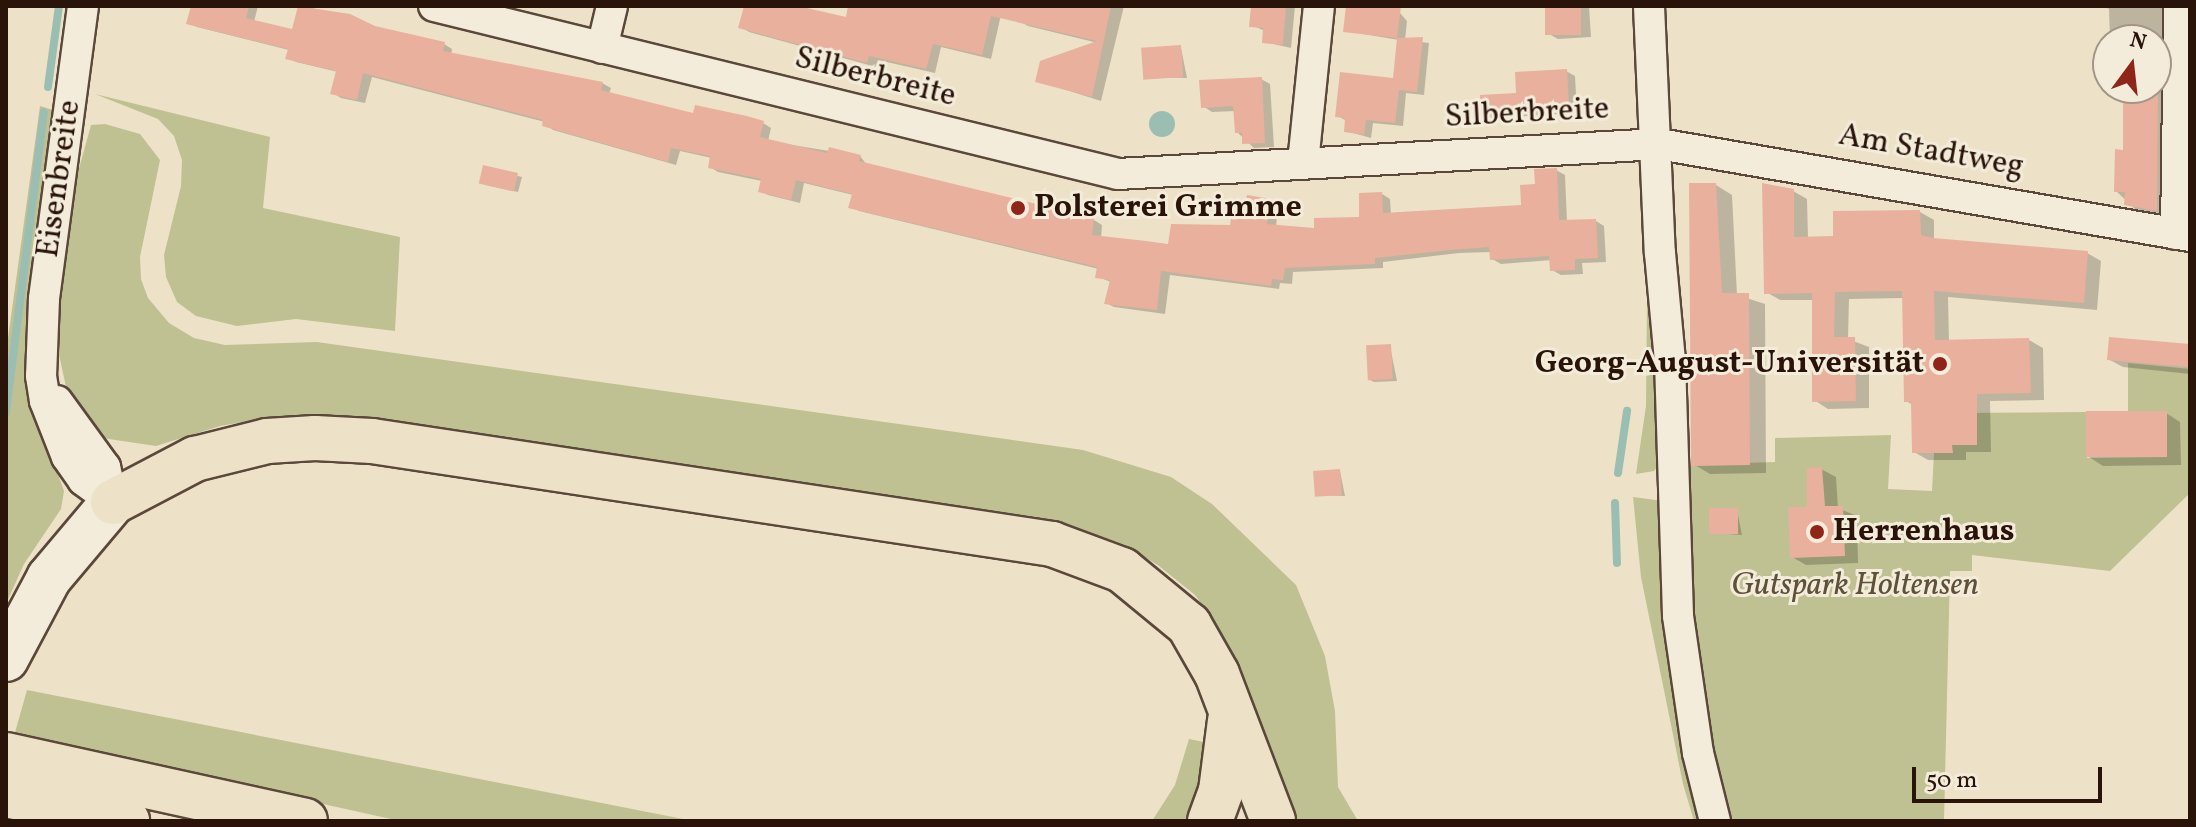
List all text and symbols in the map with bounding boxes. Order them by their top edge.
north arrow [2092,24,2172,104]
text: N [2126,25,2150,59]
street label: Silberbreite [790,39,960,117]
street label: Silberbreite [1444,91,1610,137]
street label: Eisenbreite [30,98,90,260]
street label: Am Stadtweg [1835,117,2027,187]
place label: Polsterei Grimme [1034,189,1302,227]
marker: Polsterei Grimme [1009,199,1027,217]
place label: Georg-August-Universität [1535,345,1924,383]
marker: Georg-August-Universität [1931,355,1949,373]
place label: Herrenhaus [1833,513,2015,551]
marker: Herrenhaus [1808,523,1826,541]
park label: Gutspark Holtensen [1731,567,1979,605]
scale bar [1916,751,2106,801]
text: 50 m [1926,764,1978,798]

